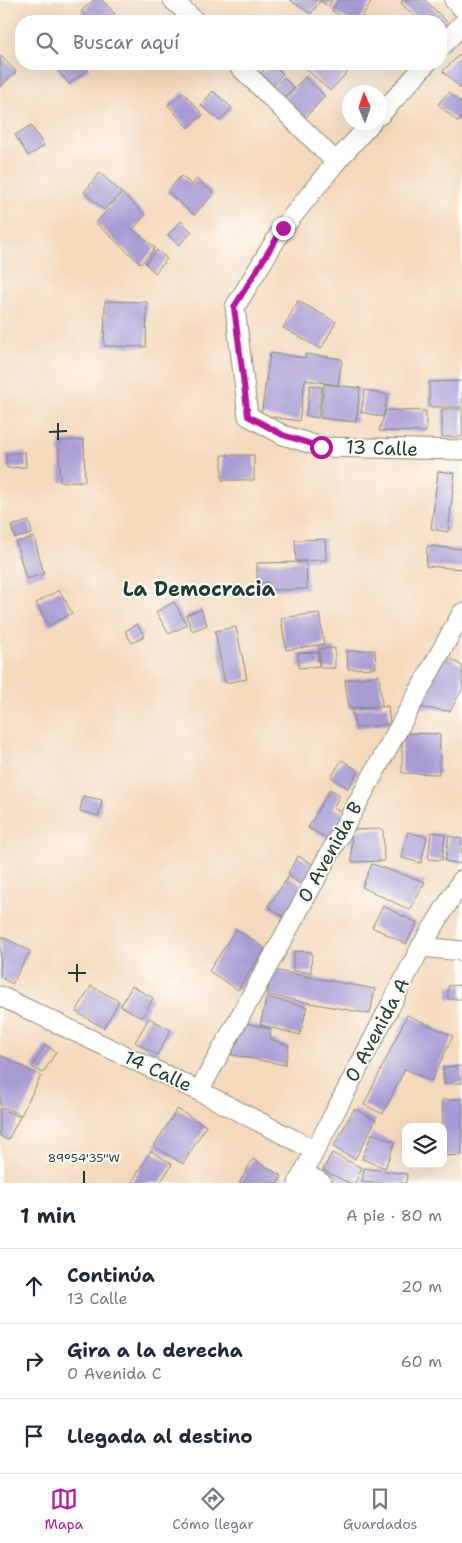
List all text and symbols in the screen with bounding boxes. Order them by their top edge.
search box [15,15,447,70]
icon: search [33,29,61,57]
text: Buscar aquí [73,30,179,55]
north arrow [342,85,387,130]
route end [272,217,295,240]
street label: 13 Calle [346,434,418,462]
route start [310,436,333,459]
district label: La Democracia [123,576,276,602]
street label: 0 Avenida B [292,797,368,907]
street label: 0 Avenida A [339,973,415,1086]
street label: 14 Calle [120,1044,196,1098]
map controls [402,1123,447,1168]
button: layers [402,1123,447,1168]
text: 89°54'35"W [48,1150,120,1166]
text: 1 min [20,1202,76,1230]
text: A pie · 80 m [346,1205,442,1226]
text: Continúa [67,1263,155,1288]
icon: ahead [20,1272,48,1300]
text: 20 m [401,1276,442,1297]
text: 13 Calle [67,1288,128,1309]
text: Gira a la derecha [67,1338,243,1363]
icon: right [20,1347,48,1375]
text: 60 m [401,1351,442,1372]
text: 0 Avenida C [67,1363,162,1384]
icon: arrive [20,1422,48,1450]
text: Llegada al destino [67,1424,253,1449]
tab: Mapa [45,1485,83,1533]
tab: Cómo llegar [172,1485,254,1533]
tab: Guardados [343,1485,417,1533]

